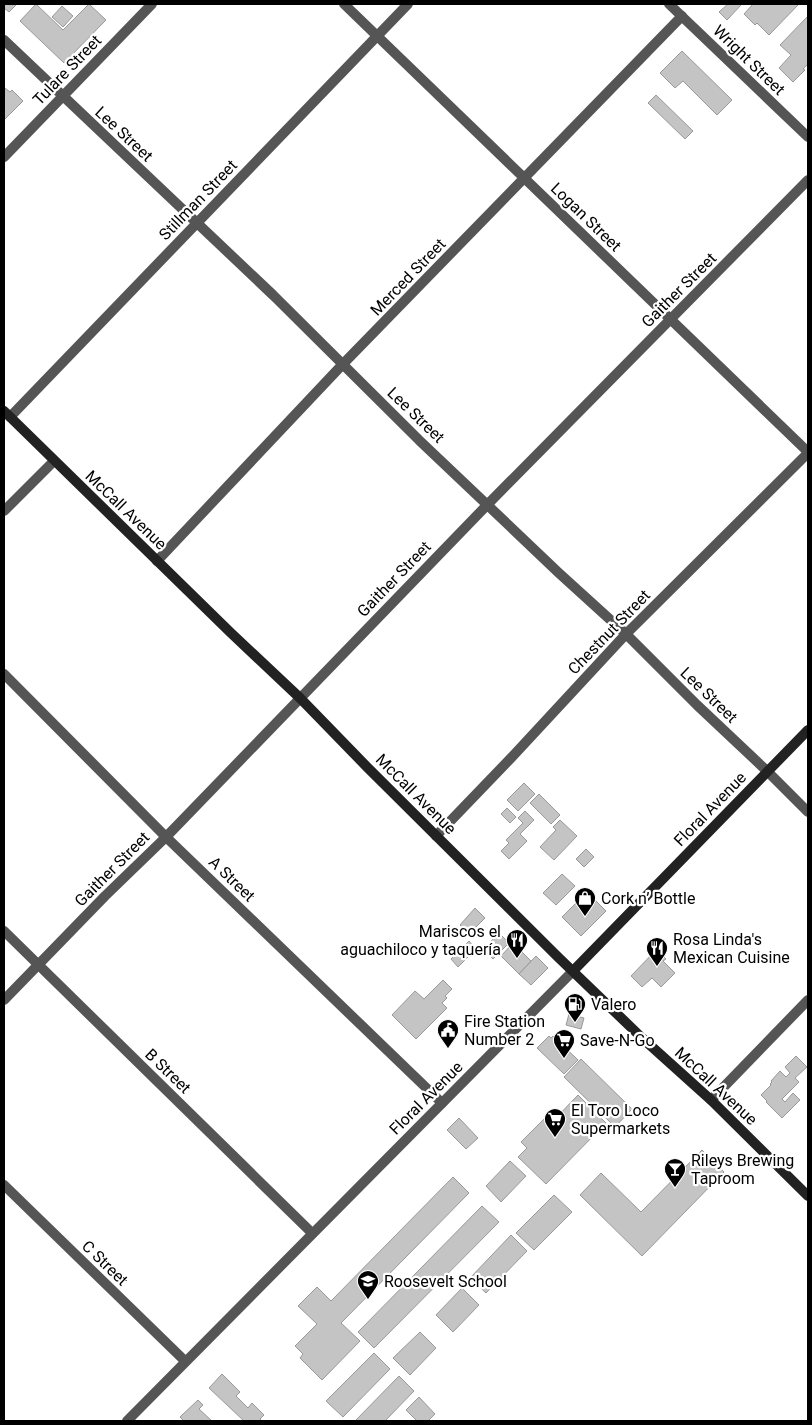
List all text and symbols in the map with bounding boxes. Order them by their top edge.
street label: Wright Street [709,21,789,99]
street label: Tulare Street [29,31,105,109]
street label: Lee Street [91,103,157,165]
street label: Stillman Street [155,156,241,244]
street label: Logan Street [547,179,625,255]
street label: Merced Street [367,235,449,319]
street label: Gaither Street [638,249,720,331]
street label: Lee Street [384,383,448,447]
street label: McCall Avenue [81,467,171,553]
street label: Gaither Street [353,537,435,621]
street label: Chestnut Street [564,586,654,678]
street label: Lee Street [677,663,741,727]
street label: McCall Avenue [372,750,460,838]
street label: Floral Avenue [670,768,750,850]
street label: Gaither Street [71,828,153,910]
street label: A Street [205,852,259,906]
shop icon: Cork n’ Bottle [573,886,597,917]
place label: Cork n’ Bottle [601,889,695,908]
place label: Mariscos el aguachiloco y taquería [340,922,501,959]
restaurant icon: Mariscos el aguachiloco y taquería [505,928,529,959]
place label: Rosa Linda's Mexican Cuisine [673,930,790,967]
restaurant icon: Rosa Linda's Mexican Cuisine [645,936,669,967]
fuel station icon: Valero [563,992,587,1023]
place label: Valero [591,995,636,1014]
place label: Fire Station Number 2 [464,1012,545,1049]
public building icon: Fire Station Number 2 [436,1018,460,1049]
supermarket icon: Save-N-Go [552,1028,576,1059]
place label: Save-N-Go [580,1031,655,1050]
street label: McCall Avenue [671,1043,761,1129]
street label: B Street [141,1045,195,1097]
street label: Floral Avenue [385,1057,467,1139]
place label: El Toro Loco Supermarkets [571,1101,670,1138]
supermarket icon: El Toro Loco Supermarkets [543,1107,567,1138]
place label: Rileys Brewing Taproom [691,1151,794,1188]
bar icon: Rileys Brewing Taproom [663,1157,687,1188]
street label: C Street [78,1237,132,1289]
school or university icon: Roosevelt School [356,1269,380,1300]
place label: Roosevelt School [384,1272,507,1291]

